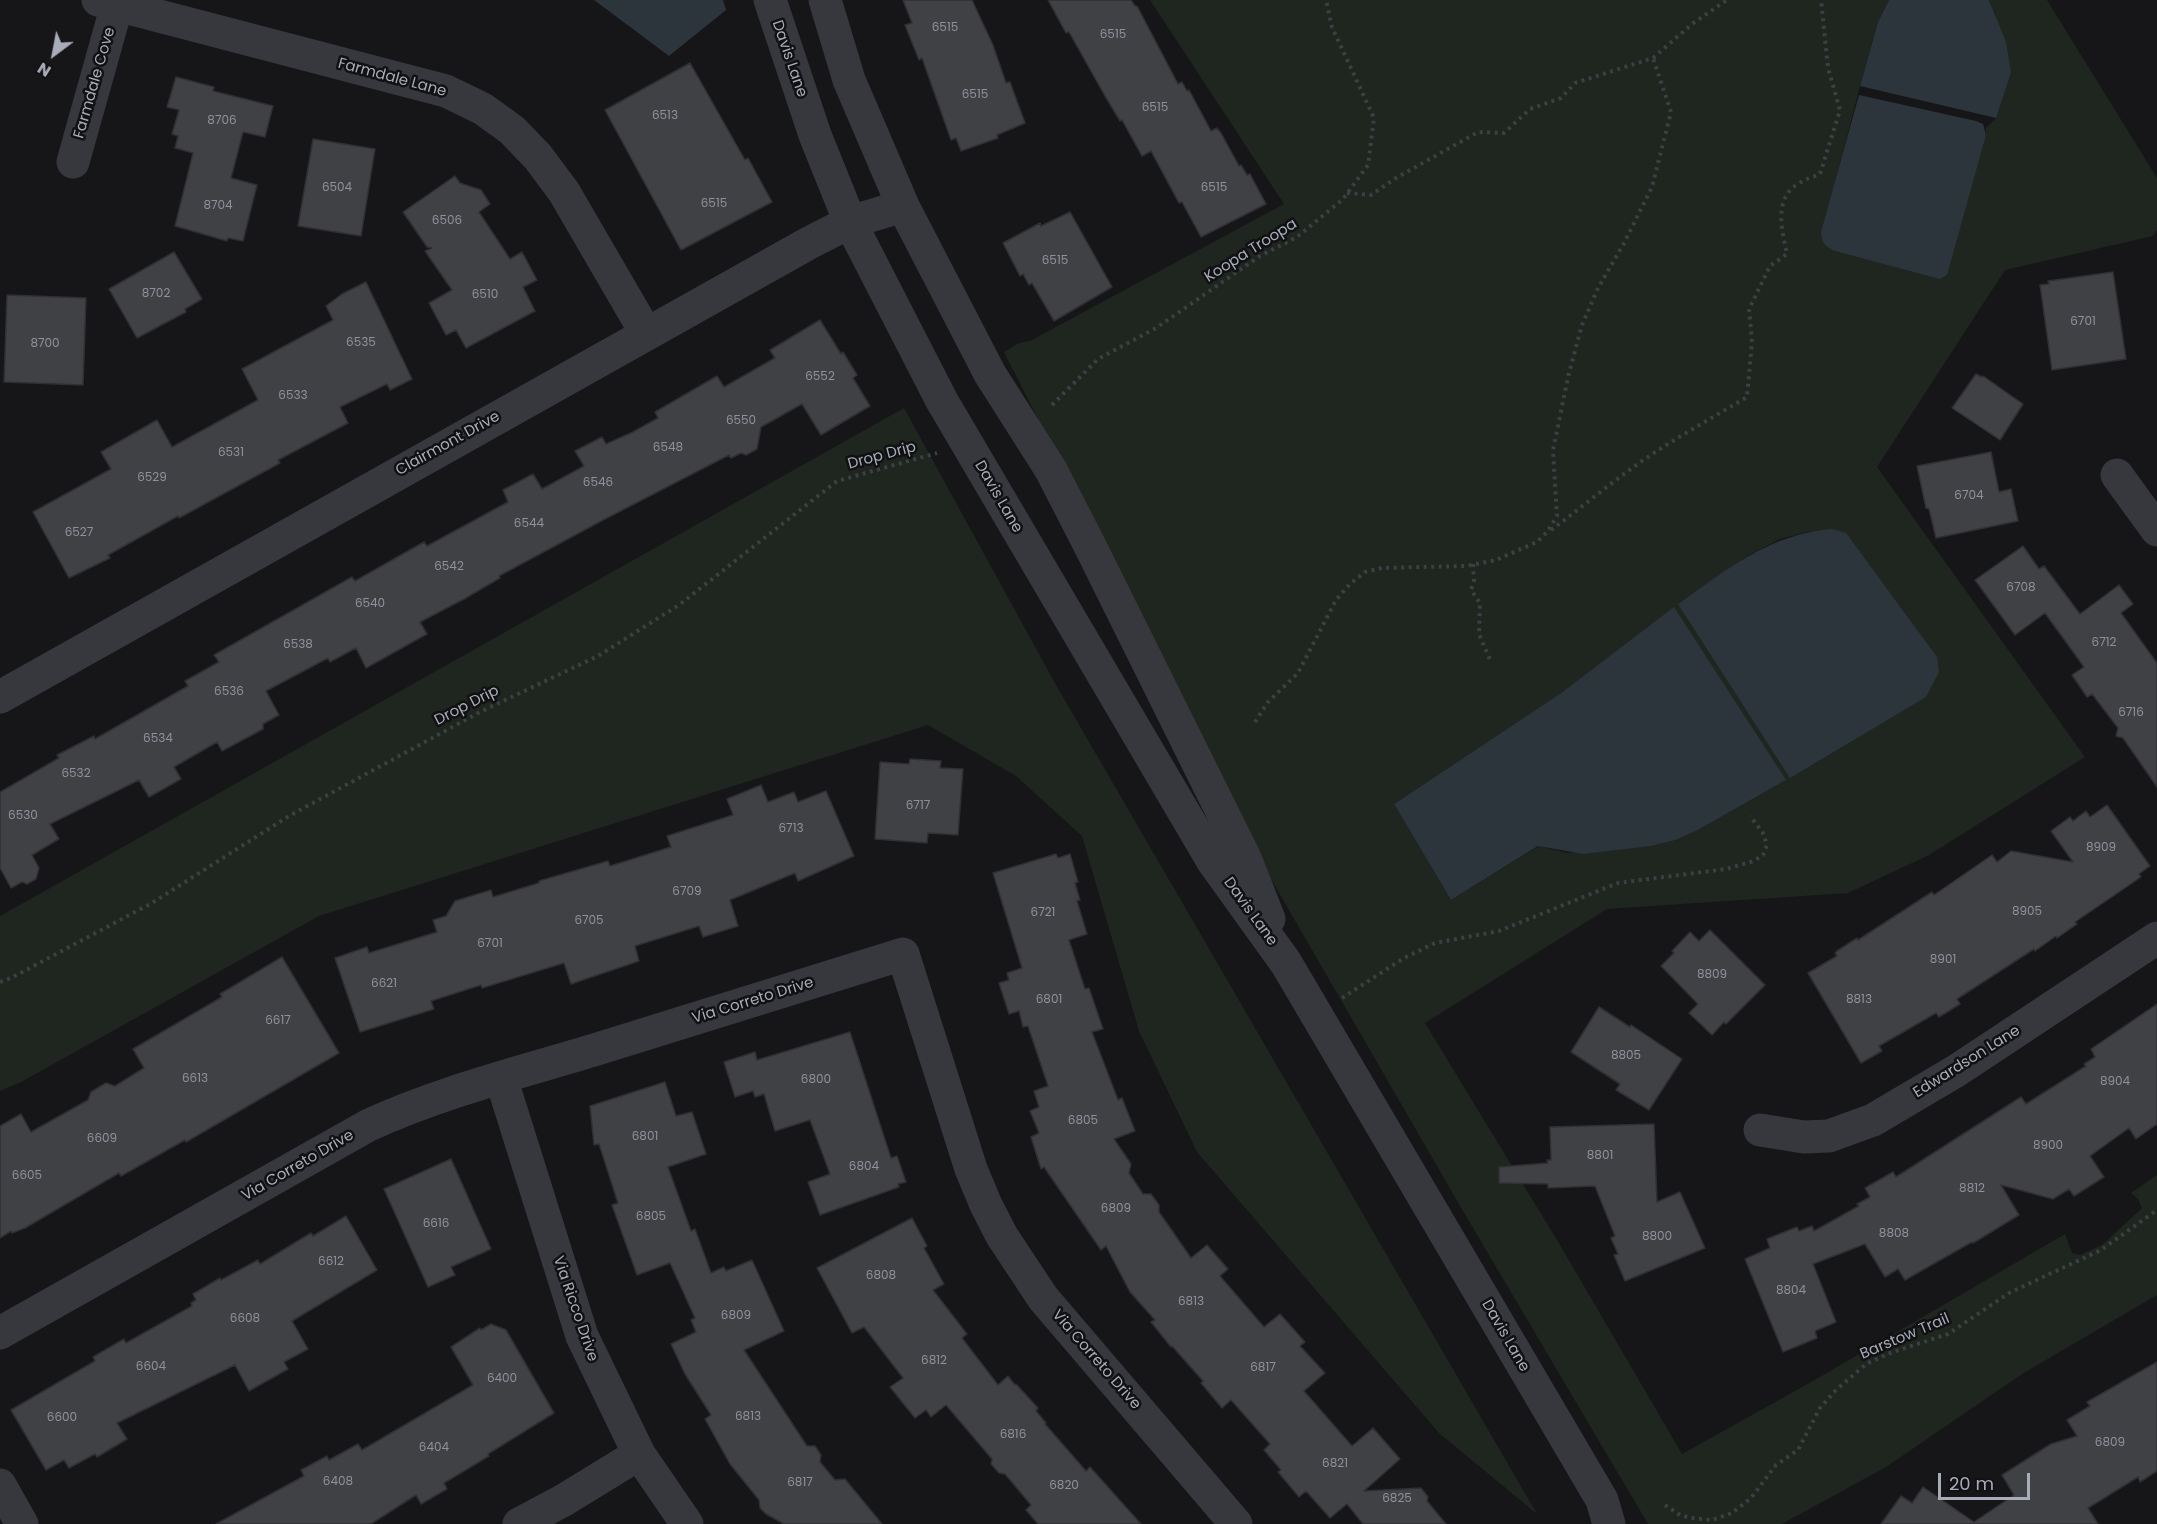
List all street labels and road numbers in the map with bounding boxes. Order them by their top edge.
street label: Davis Lane [767,18,811,100]
street label: Farmdale Cove [71,25,119,141]
street label: Farmdale Lane [336,55,448,101]
street label: Koopa Troopa [1201,215,1301,287]
street label: Clairmont Drive [393,408,503,480]
street label: Drop Drip [846,438,918,474]
street label: Davis Lane [970,458,1026,536]
street label: Drop Drip [432,682,502,730]
street label: Davis Lane [1219,874,1281,950]
street label: Via Correto Drive [690,974,816,1028]
street label: Edwardson Lane [1910,1022,2024,1102]
street label: Via Correto Drive [239,1127,357,1205]
street label: Via Ricco Drive [549,1254,601,1364]
street label: Davis Lane [1477,1297,1533,1375]
street label: Via Correto Drive [1048,1306,1144,1414]
street label: Barstow Trail [1858,1310,1952,1364]

